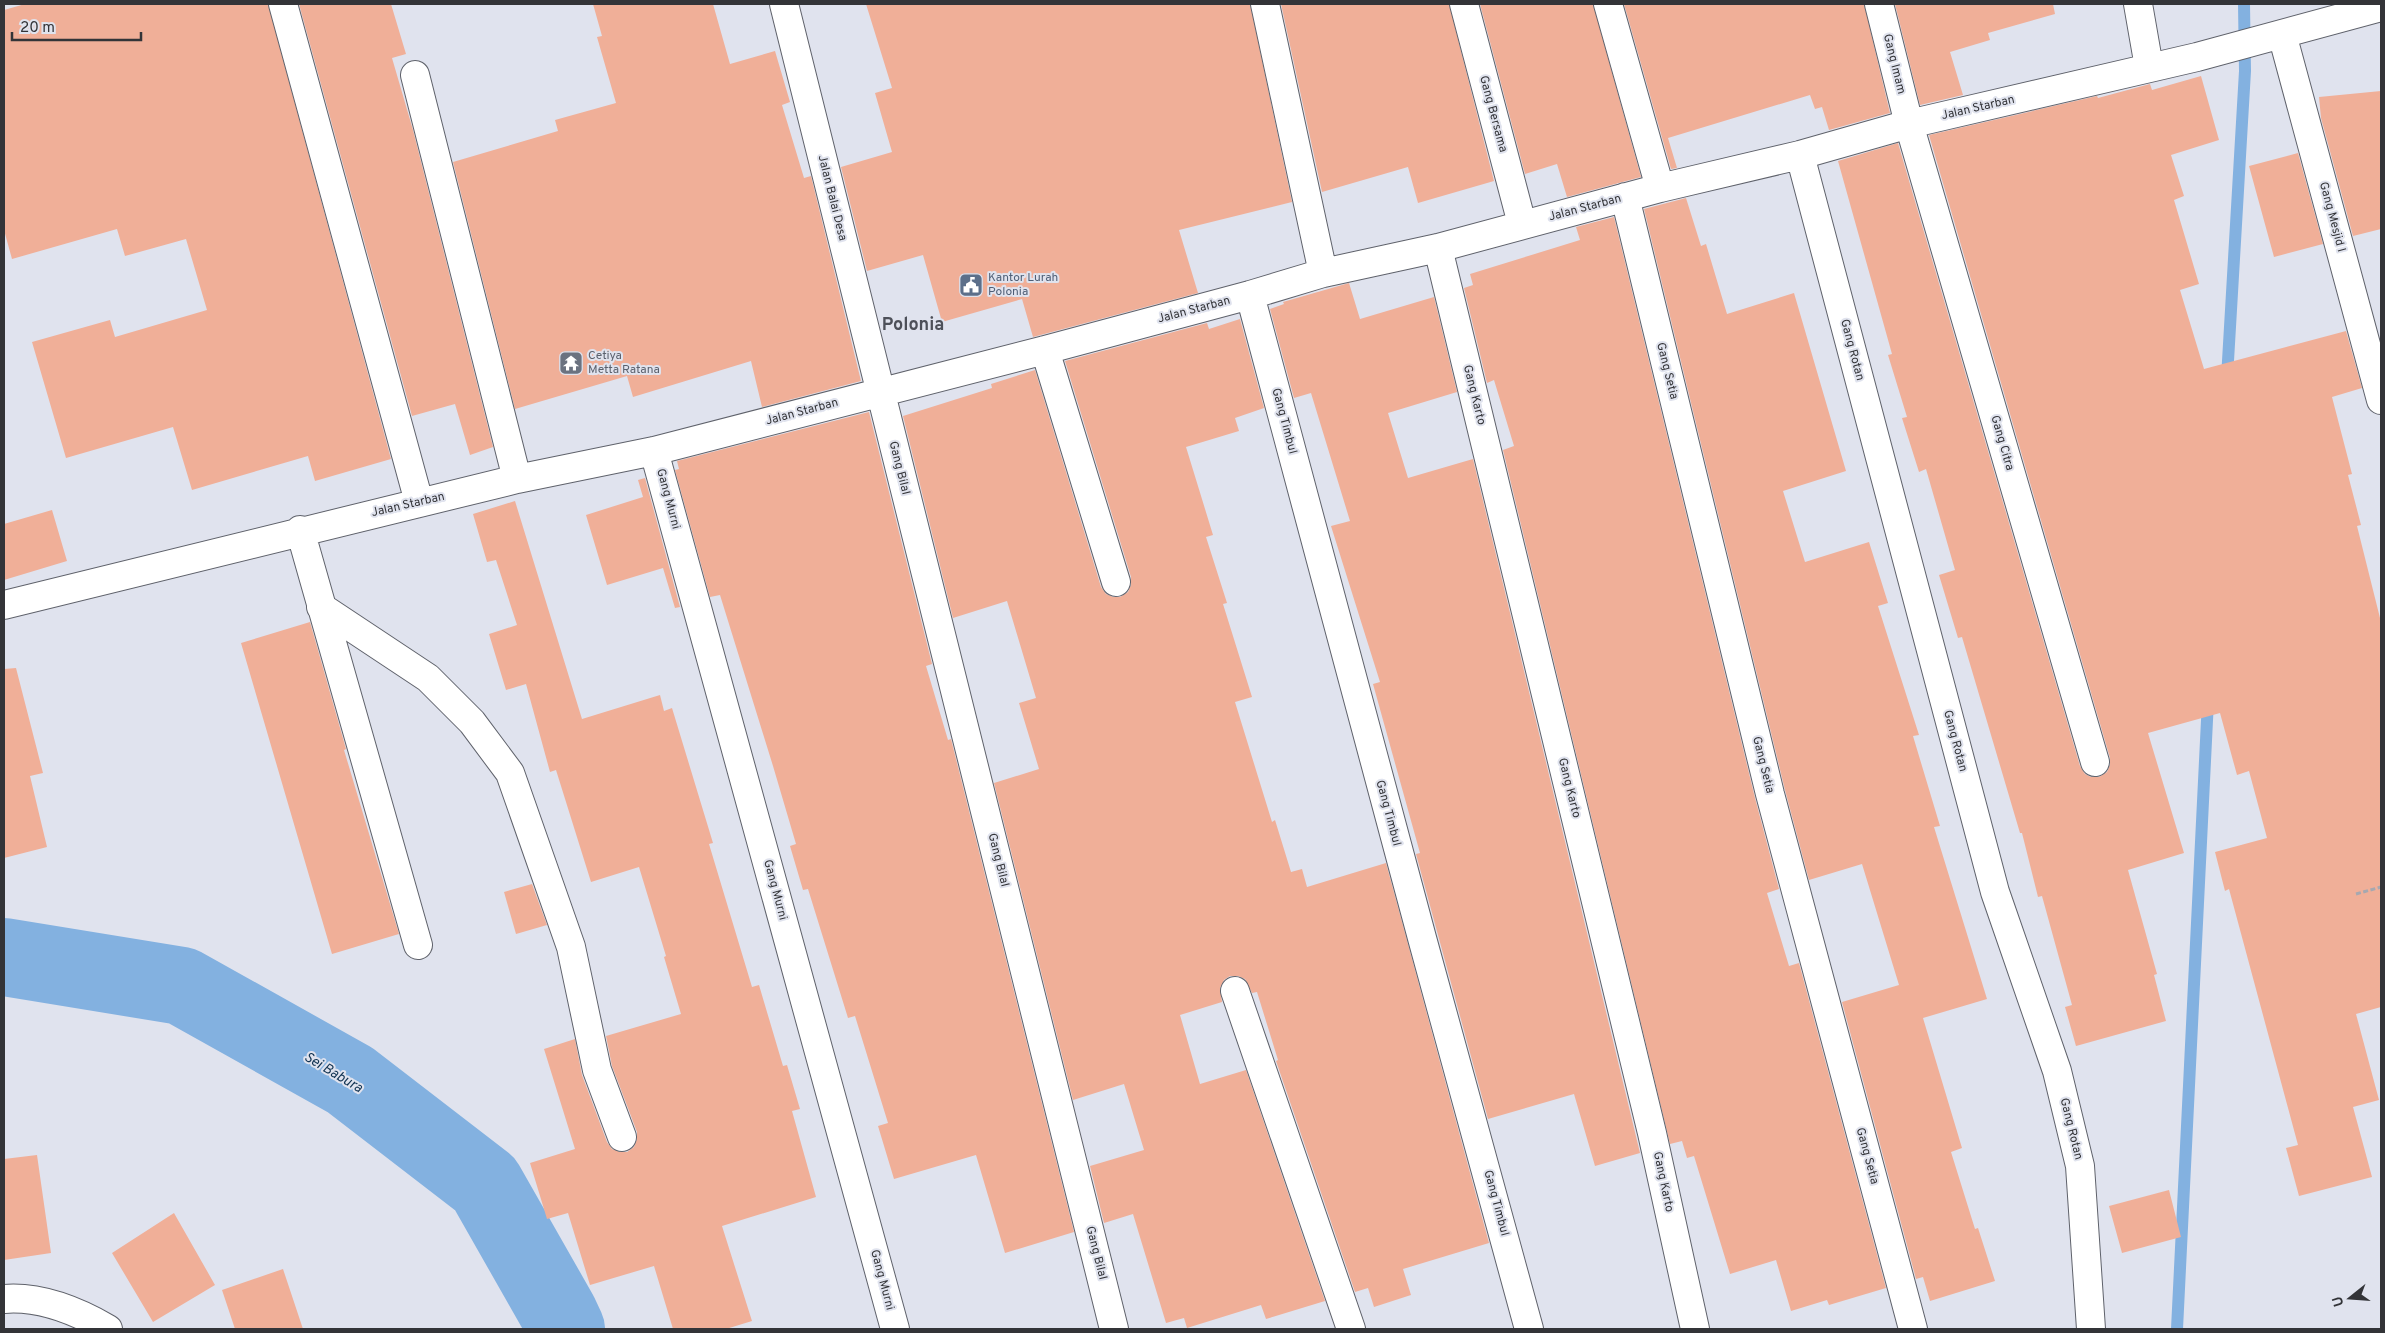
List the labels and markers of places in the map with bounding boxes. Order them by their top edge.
place label: Kantor Lurah Polonia [988,270,1058,300]
public building icon: Kantor Lurah Polonia [958,272,984,298]
place label: Cetiya Metta Ratana [588,348,660,378]
temple icon: Cetiya Metta Ratana [558,350,584,376]

